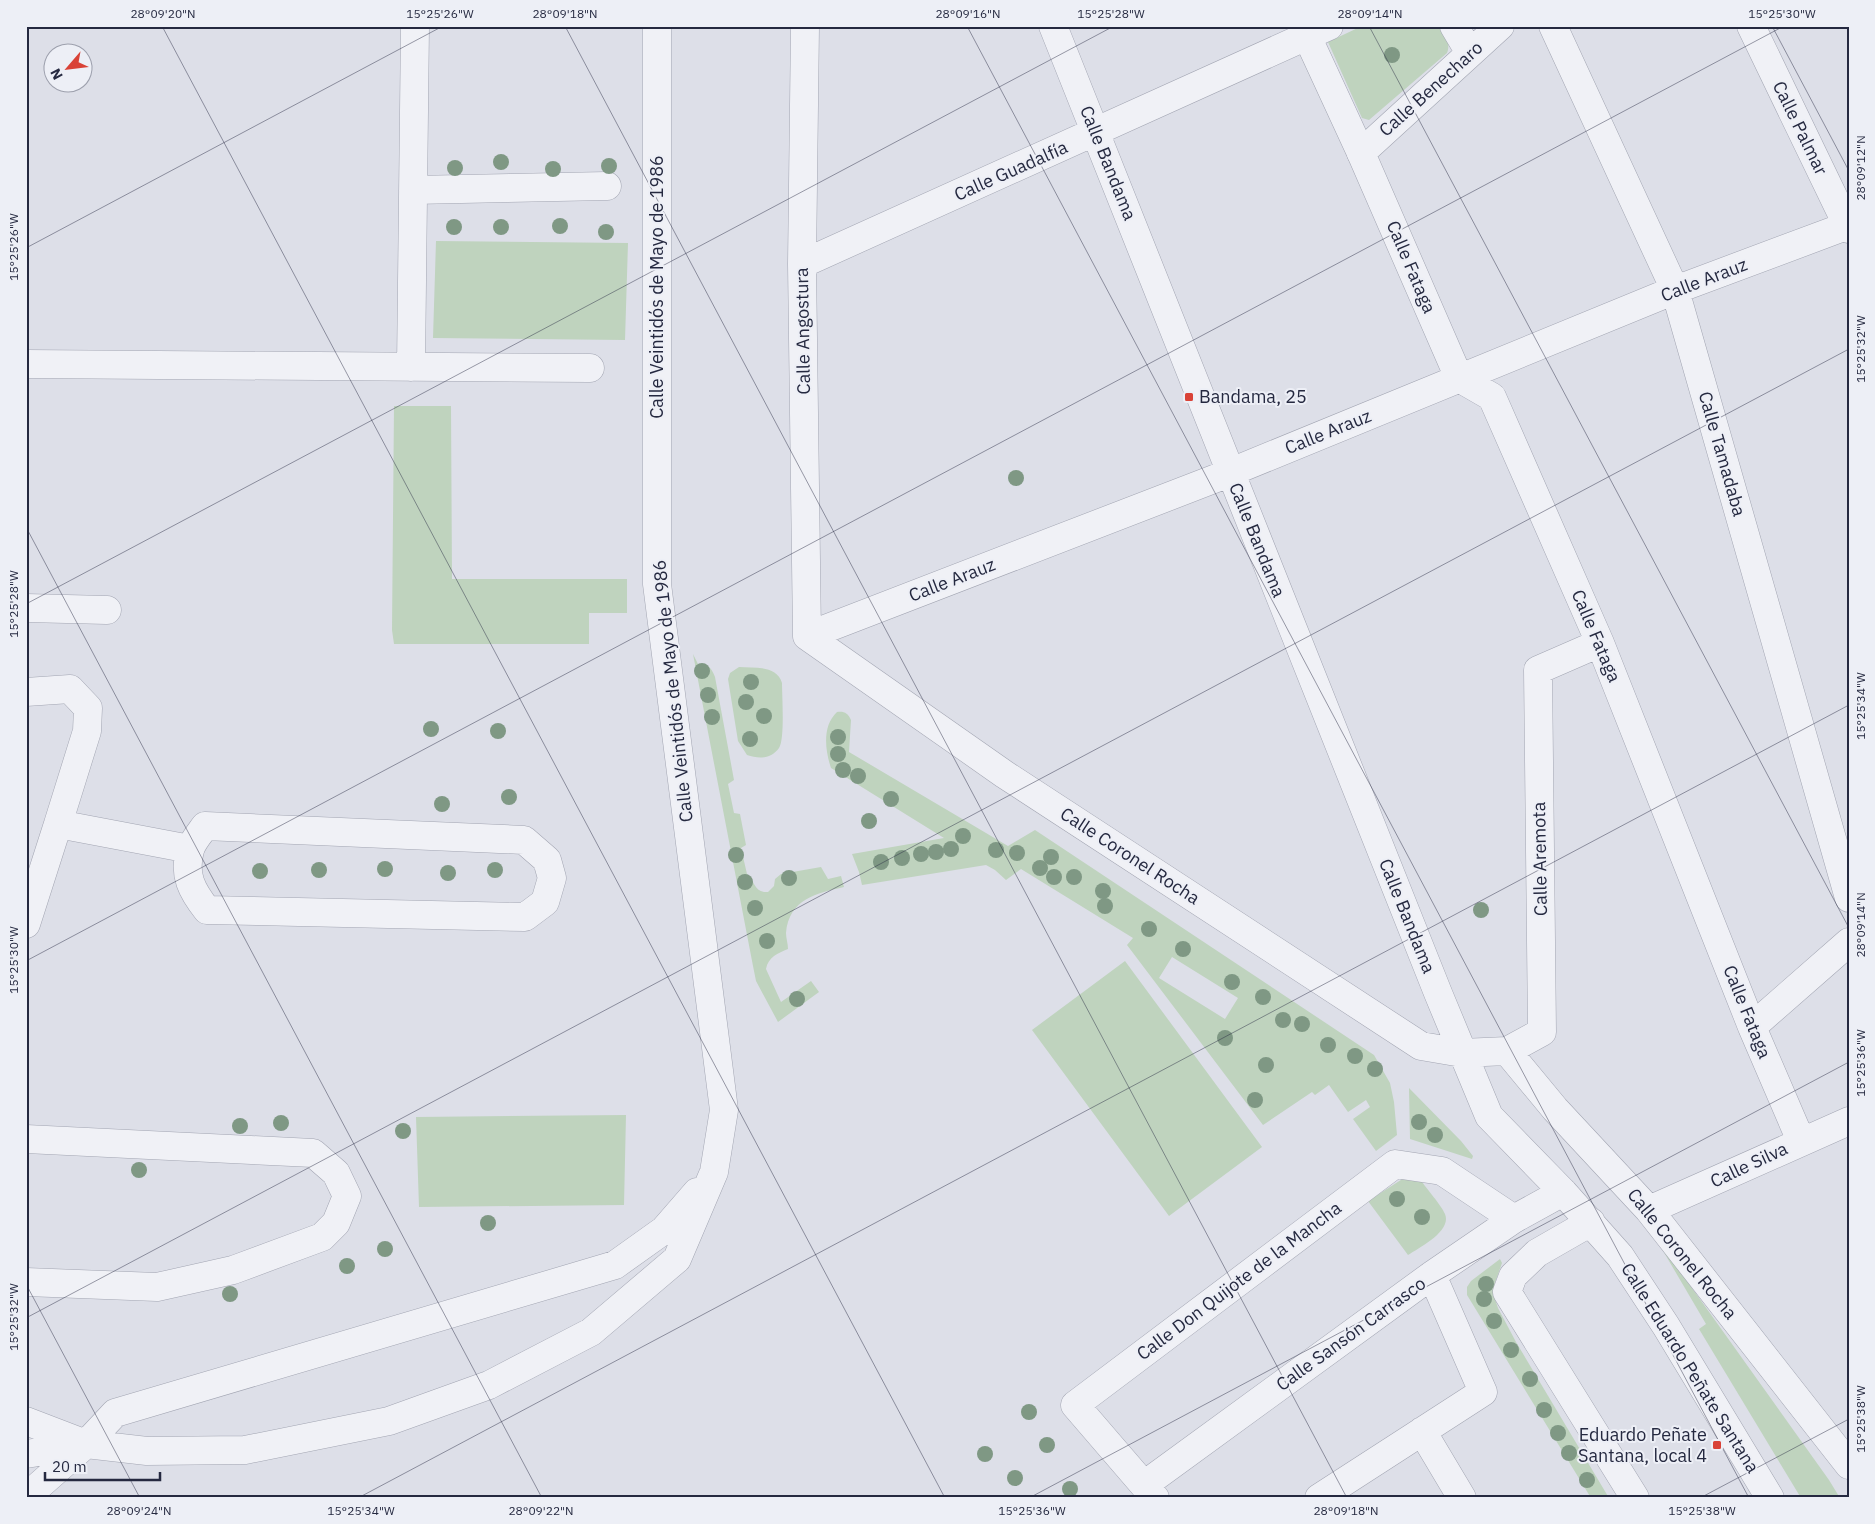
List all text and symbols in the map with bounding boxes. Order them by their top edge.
text: 28°09'20"N [130,6,196,21]
text: 15°25'26"W [406,6,474,21]
text: 28°09'18"N [532,6,598,21]
text: 28°09'16"N [935,6,1001,21]
text: 15°25'28"W [1077,6,1145,21]
text: 28°09'14"N [1337,6,1403,21]
text: 15°25'30"W [1748,6,1816,21]
street label: Calle Benecharo [1374,36,1487,141]
north arrow [42,42,92,92]
text: N [46,65,67,83]
street label: Calle Palmar [1768,77,1833,179]
street label: Calle Bandama [1075,102,1142,224]
street label: Calle Guadalfía [950,135,1071,206]
text: 28°09'12"N [1853,135,1868,201]
street label: Calle Veintidós de Mayo de 1986 [645,155,668,419]
text: 15°25'26"W [6,213,21,281]
street label: Calle Fataga [1382,217,1441,317]
street label: Calle Arauz [1657,253,1750,307]
street label: Calle Angostura [790,267,815,395]
text: 15°25'32"W [1853,315,1868,383]
place label: Bandama, 25 [1199,385,1307,408]
street label: Calle Tamadaba [1694,389,1751,519]
marker: Bandama, 25 [1183,391,1195,403]
street label: Calle Arauz [1281,404,1374,459]
street label: Calle Bandama [1224,479,1291,601]
street label: Calle Arauz [905,553,998,607]
street label: Calle Veintidós de Mayo de 1986 [647,559,698,823]
text: 15°25'28"W [6,570,21,638]
street label: Calle Fataga [1567,586,1626,686]
text: 15°25'34"W [1853,672,1868,740]
street label: Calle Aremota [1527,801,1552,916]
street label: Calle Coronel Rocha [1056,802,1205,910]
street label: Calle Bandama [1374,855,1441,977]
text: 28°09'14"N [1853,892,1868,958]
text: 15°25'30"W [6,926,21,994]
street label: Calle Fataga [1718,962,1777,1062]
text: 15°25'36"W [1853,1029,1868,1097]
street label: Calle Silva [1706,1137,1791,1192]
street label: Calle Coronel Rocha [1622,1184,1743,1324]
street label: Calle Don Quijote de la Mancha [1132,1196,1346,1365]
street label: Calle Eduardo Peñate Santana [1616,1259,1765,1477]
street label: Calle Sansón Carrasco [1271,1272,1430,1396]
text: 15°25'32"W [6,1283,21,1351]
text: 15°25'38"W [1853,1385,1868,1453]
place label: Eduardo Peñate Santana, local 4 [1578,1423,1707,1467]
marker: Eduardo Peñate Santana, local 4 [1711,1439,1723,1451]
scale bar [45,1449,160,1481]
text: 20 m [52,1457,87,1476]
text: 28°09'24"N [106,1503,172,1518]
text: 15°25'34"W [327,1503,395,1518]
text: 28°09'22"N [508,1503,574,1518]
text: 15°25'36"W [998,1503,1066,1518]
text: 28°09'18"N [1313,1503,1379,1518]
text: 15°25'38"W [1668,1503,1736,1518]

